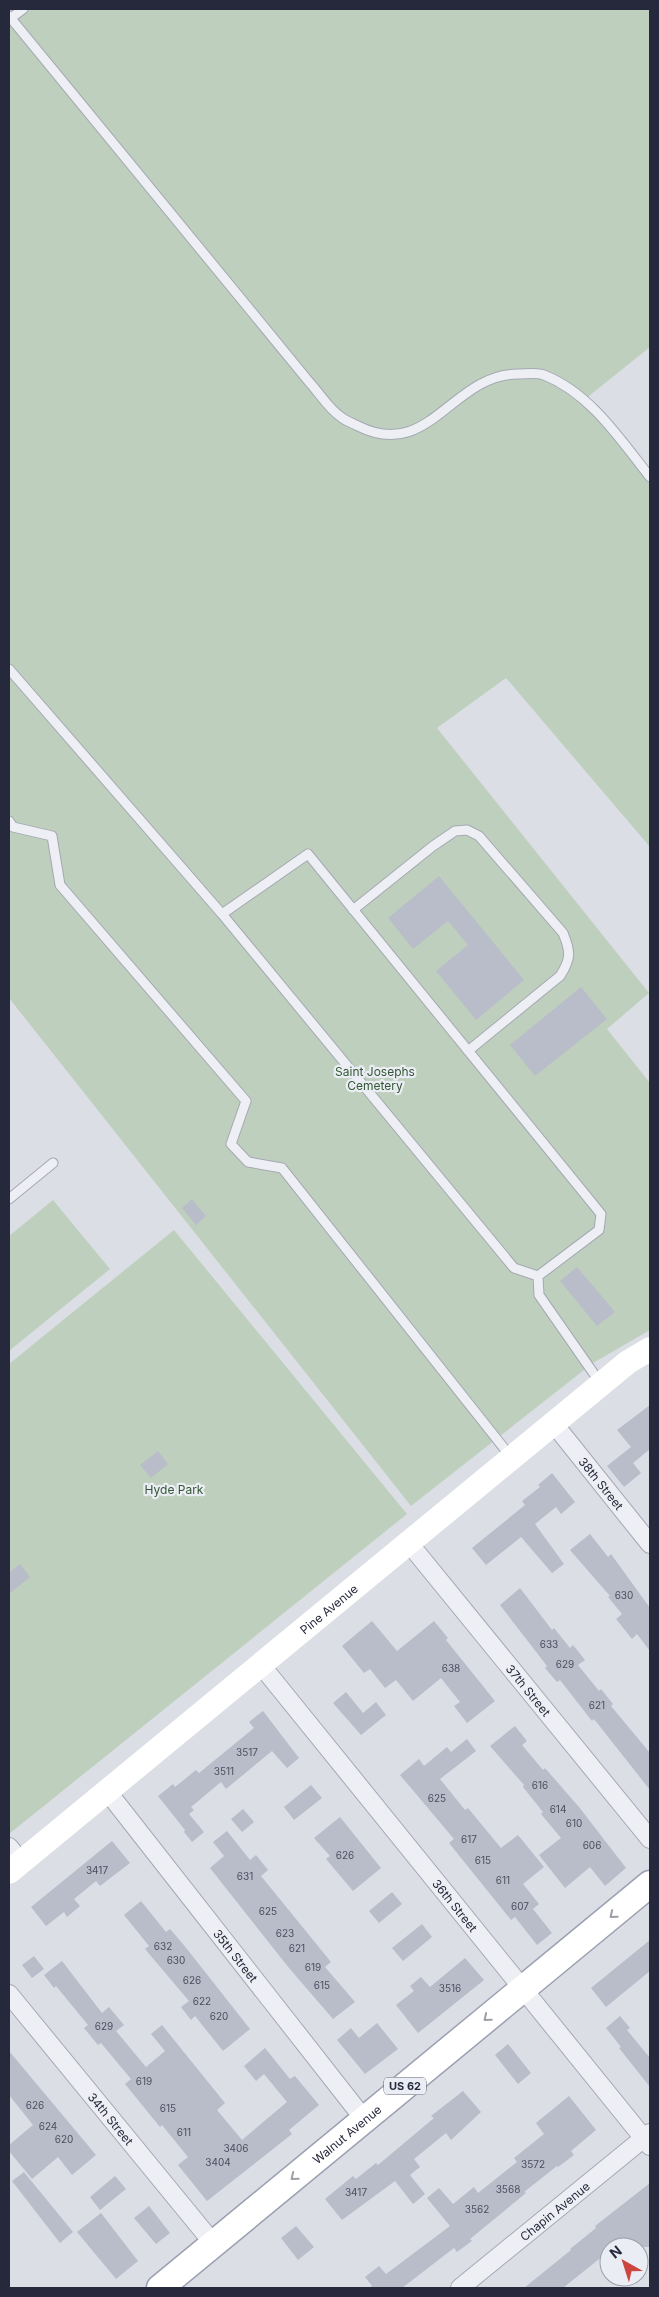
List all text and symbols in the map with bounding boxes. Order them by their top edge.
park label: Saint Josephs Cemetery [335,1064,415,1093]
street label: 38th Street [576,1454,627,1513]
park label: Hyde Park [145,1482,204,1497]
street label: Pine Avenue [297,1581,360,1637]
house number: 630 [615,1589,633,1601]
house number: 633 [540,1638,558,1650]
house number: 629 [556,1658,574,1670]
street label: 37th Street [503,1661,554,1719]
house number: 638 [442,1662,460,1674]
house number: 621 [589,1699,605,1711]
house number: 3517 [236,1746,258,1758]
house number: 3511 [214,1765,234,1777]
house number: 616 [532,1779,548,1791]
house number: 625 [428,1792,446,1804]
house number: 614 [550,1803,566,1815]
house number: 610 [566,1817,582,1829]
house number: 617 [461,1833,477,1845]
house number: 606 [583,1839,601,1851]
house number: 626 [336,1849,354,1861]
house number: 615 [475,1854,491,1866]
house number: 3417 [86,1864,108,1876]
house number: 631 [237,1870,253,1882]
house number: 611 [496,1874,510,1886]
street label: 36th Street [430,1876,481,1935]
house number: 607 [511,1900,529,1912]
house number: 625 [259,1905,277,1917]
one-way arrow [609,1909,618,1918]
street label: 35th Street [211,1926,261,1985]
house number: 623 [276,1927,294,1939]
house number: 632 [154,1940,172,1952]
house number: 621 [289,1942,305,1954]
house number: 630 [167,1954,185,1966]
house number: 619 [305,1961,321,1973]
house number: 626 [183,1974,201,1986]
house number: 615 [314,1979,330,1991]
house number: 3516 [439,1982,461,1994]
house number: 622 [193,1995,211,2007]
house number: 620 [210,2010,228,2022]
one-way arrow [484,2013,493,2021]
house number: 629 [95,2020,113,2032]
house number: 619 [136,2075,152,2087]
road number: US 62 [384,2078,426,2094]
street label: 34th Street [85,2089,137,2148]
house number: 626 [26,2099,44,2111]
street label: Walnut Avenue [309,2101,384,2167]
house number: 615 [160,2102,176,2114]
house number: 624 [39,2120,57,2132]
house number: 611 [177,2126,191,2138]
house number: 620 [55,2133,73,2145]
house number: 3406 [223,2142,249,2154]
house number: 3404 [205,2156,231,2168]
house number: 3572 [521,2158,545,2170]
one-way arrow [291,2172,300,2180]
street label: Chapin Avenue [517,2178,592,2244]
house number: 3568 [496,2183,520,2195]
house number: 3417 [345,2186,367,2198]
house number: 3562 [465,2203,489,2215]
north arrow [599,2237,649,2287]
text: N [606,2242,625,2261]

